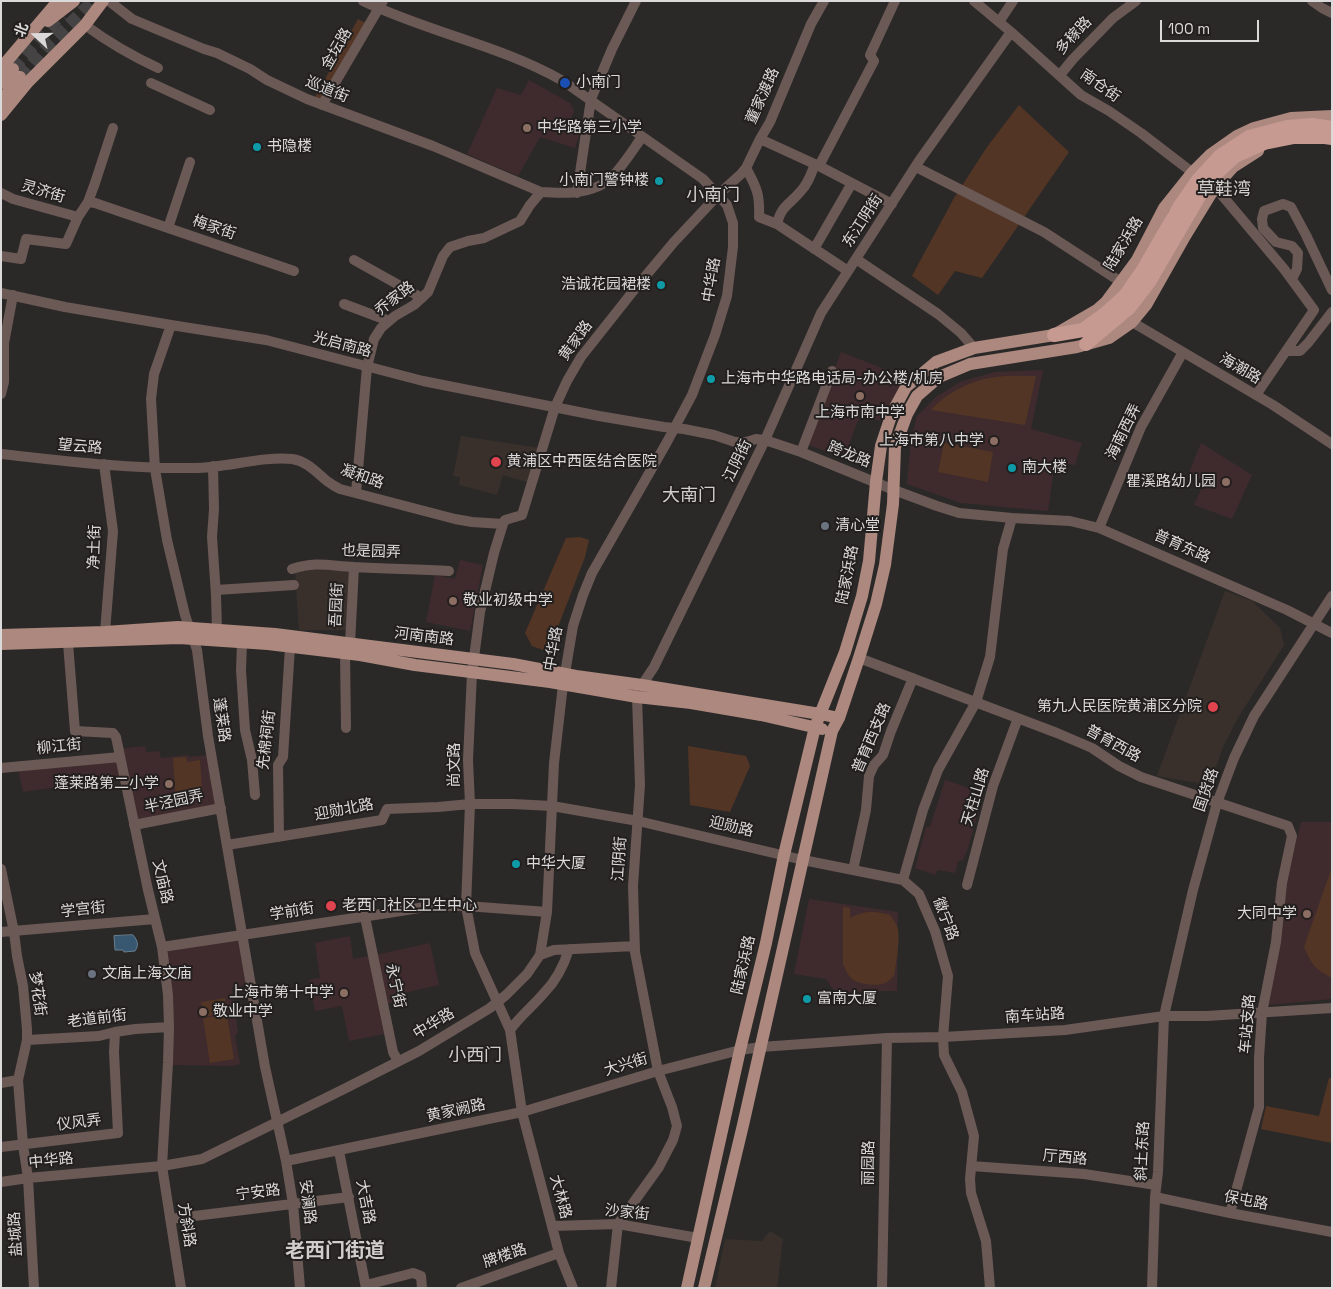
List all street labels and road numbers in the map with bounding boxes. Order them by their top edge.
street label: 多稼路 [1052,13,1096,59]
street label: 金坛路 [318,25,356,73]
street label: 董家渡路 [743,65,783,127]
street label: 南仓街 [1076,66,1124,106]
street label: 巡道街 [303,73,351,107]
street label: 灵济街 [19,177,67,207]
street label: 东江阴街 [839,191,887,251]
street label: 梅家街 [190,212,238,244]
street label: 陆家浜路 [1101,214,1147,274]
street label: 中华路 [700,256,724,304]
street label: 乔家路 [372,278,418,320]
street label: 黄家路 [555,318,597,364]
street label: 光启南路 [311,329,373,361]
street label: 海潮路 [1216,350,1264,388]
street label: 海南西弄 [1103,401,1145,463]
street label: 望云路 [57,436,103,458]
street label: 江阴街 [720,437,756,485]
street label: 跨龙路 [825,438,873,472]
street label: 凝和路 [338,461,386,493]
street label: 净土街 [85,524,105,570]
street label: 普育东路 [1151,527,1213,567]
street label: 也是园弄 [341,542,401,562]
street label: 陆家浜路 [833,544,863,606]
street label: 吾园街 [327,582,347,628]
street label: 河南南路 [393,624,455,650]
street label: 中华路 [541,625,567,673]
street label: 蓬莱路 [209,696,233,744]
street label: 普育西支路 [849,700,895,776]
street label: 先棉祠街 [254,709,280,771]
street label: 普育西路 [1082,722,1144,766]
street label: 柳江街 [36,736,82,758]
street label: 尚文路 [446,743,464,787]
street label: 天柱山路 [959,766,993,828]
street label: 国货路 [1191,766,1223,814]
street label: 半泾园弄 [143,787,205,817]
street label: 迎勋北路 [313,795,375,825]
street label: 迎勋路 [707,813,755,841]
street label: 江阴街 [609,836,631,882]
street label: 文庙路 [148,858,176,906]
street label: 徽宁路 [929,895,961,943]
street label: 学宫街 [60,899,106,921]
street label: 学前街 [268,900,316,924]
street label: 陆家浜路 [728,934,760,996]
street label: 永宁街 [382,962,408,1010]
street label: 梦花街 [25,970,49,1018]
street label: 车站支路 [1236,993,1260,1055]
street label: 中华路 [410,1005,458,1043]
street label: 南车站路 [1004,1005,1066,1027]
street label: 老道前街 [66,1006,128,1032]
street label: 大兴街 [602,1050,650,1080]
street label: 黄家阙路 [425,1096,487,1126]
street label: 仪风弄 [56,1111,102,1135]
street label: 斜土东路 [1132,1121,1154,1181]
street label: 丽园路 [860,1140,878,1186]
street label: 厅西路 [1042,1147,1088,1169]
street label: 中华路 [28,1150,74,1172]
street label: 大林路 [545,1173,575,1221]
street label: 大吉路 [352,1178,378,1226]
street label: 安澜路 [295,1179,319,1225]
street label: 宁安路 [235,1181,281,1205]
street label: 保屯路 [1222,1188,1270,1214]
street label: 方斜路 [174,1201,198,1249]
street label: 沙家街 [604,1202,650,1224]
street label: 盐城路 [6,1211,26,1257]
street label: 牌楼路 [481,1240,529,1272]

